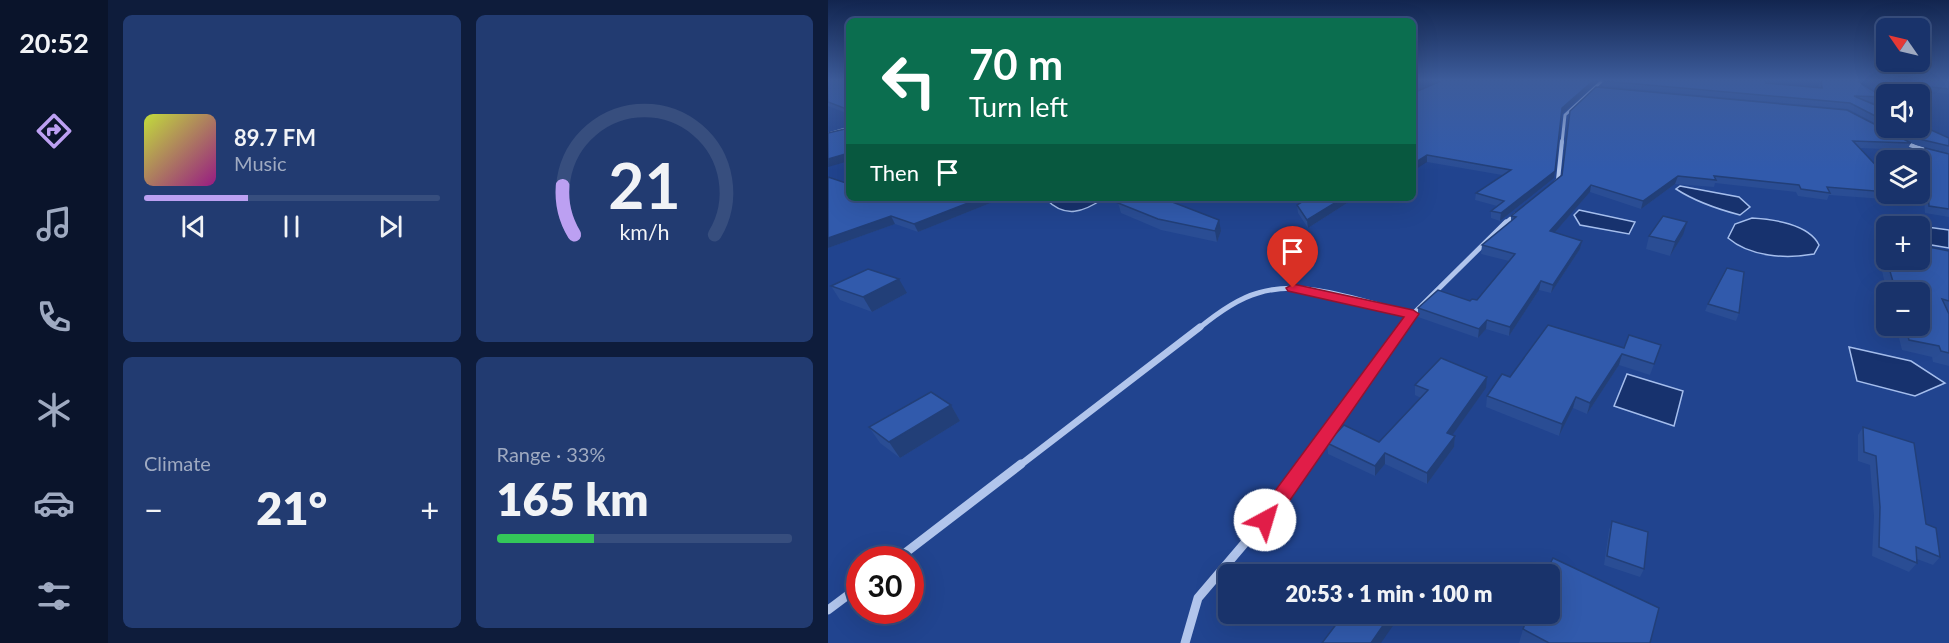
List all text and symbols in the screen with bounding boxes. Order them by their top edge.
north arrow [1876,18,1930,72]
map controls [1876,18,1930,336]
text: 20:52 [19,26,89,59]
text: 70 m [969,39,1063,89]
icon: left [870,42,948,120]
button: sound [1876,84,1930,138]
text: Turn left [969,90,1068,123]
icon: directions [33,110,75,152]
text: 89.7 FM [234,124,316,151]
text: 21 [608,148,680,223]
button: layers [1876,150,1930,204]
text: Music [234,151,287,175]
icon: arrive [931,156,964,189]
text: Then [870,159,919,186]
icon: music [33,203,75,245]
icon: previous [177,210,210,243]
icon: pause [275,210,308,243]
icon: next [374,210,407,243]
button: + [1876,216,1930,270]
text: km/h [619,220,669,246]
pin [1267,226,1318,288]
icon: arrive [1276,235,1309,268]
button: − [1876,282,1930,336]
icon: phone [33,296,75,338]
icon: climate [33,389,75,431]
text: Range · 33% [497,442,605,466]
text: Climate [144,451,211,475]
text: 165 km [497,472,649,526]
text: 21° [256,481,327,535]
icon: car [33,482,75,524]
position arrow [1233,488,1297,552]
text: − [144,489,163,529]
text: + [420,489,439,529]
speed limit sign: 30 [846,546,924,624]
icon: filters [33,575,75,617]
text: 20:53 · 1 min · 100 m [1286,580,1492,607]

